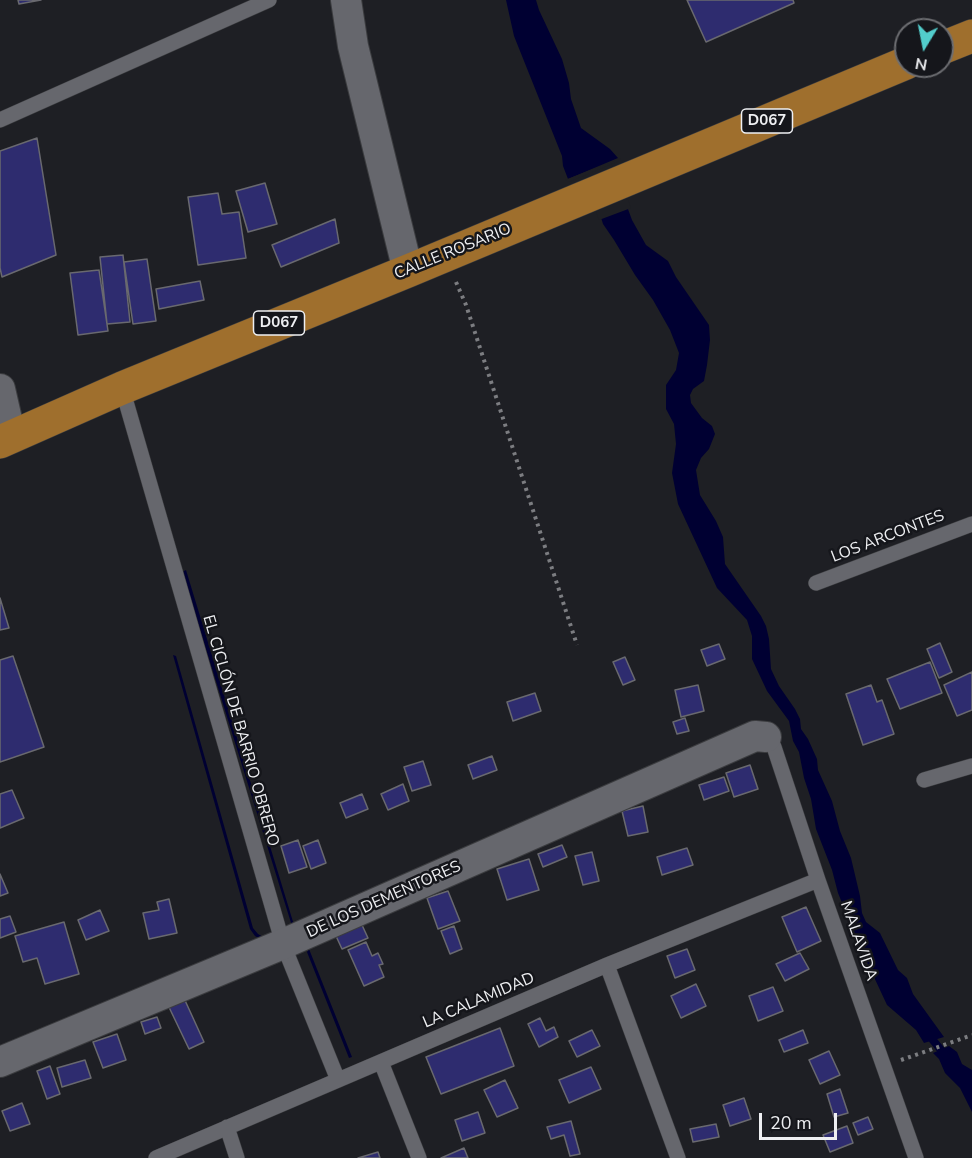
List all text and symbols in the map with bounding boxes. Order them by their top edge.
north arrow [894,18,954,78]
text: N [913,52,929,76]
road number: D067 [742,109,792,133]
street label: CALLE ROSARIO [392,220,514,284]
road number: D067 [254,311,304,335]
street label: LOS ARCONTES [829,507,947,567]
street label: EL CICLÓN DE BARRIO OBRERO [198,613,282,849]
street label: DE LOS DEMENTORES [304,857,464,943]
street label: MALAVIDA [835,899,881,983]
street label: LA CALAMIDAD [420,969,538,1033]
scale bar [762,1101,840,1139]
text: 20 m [770,1111,812,1135]

